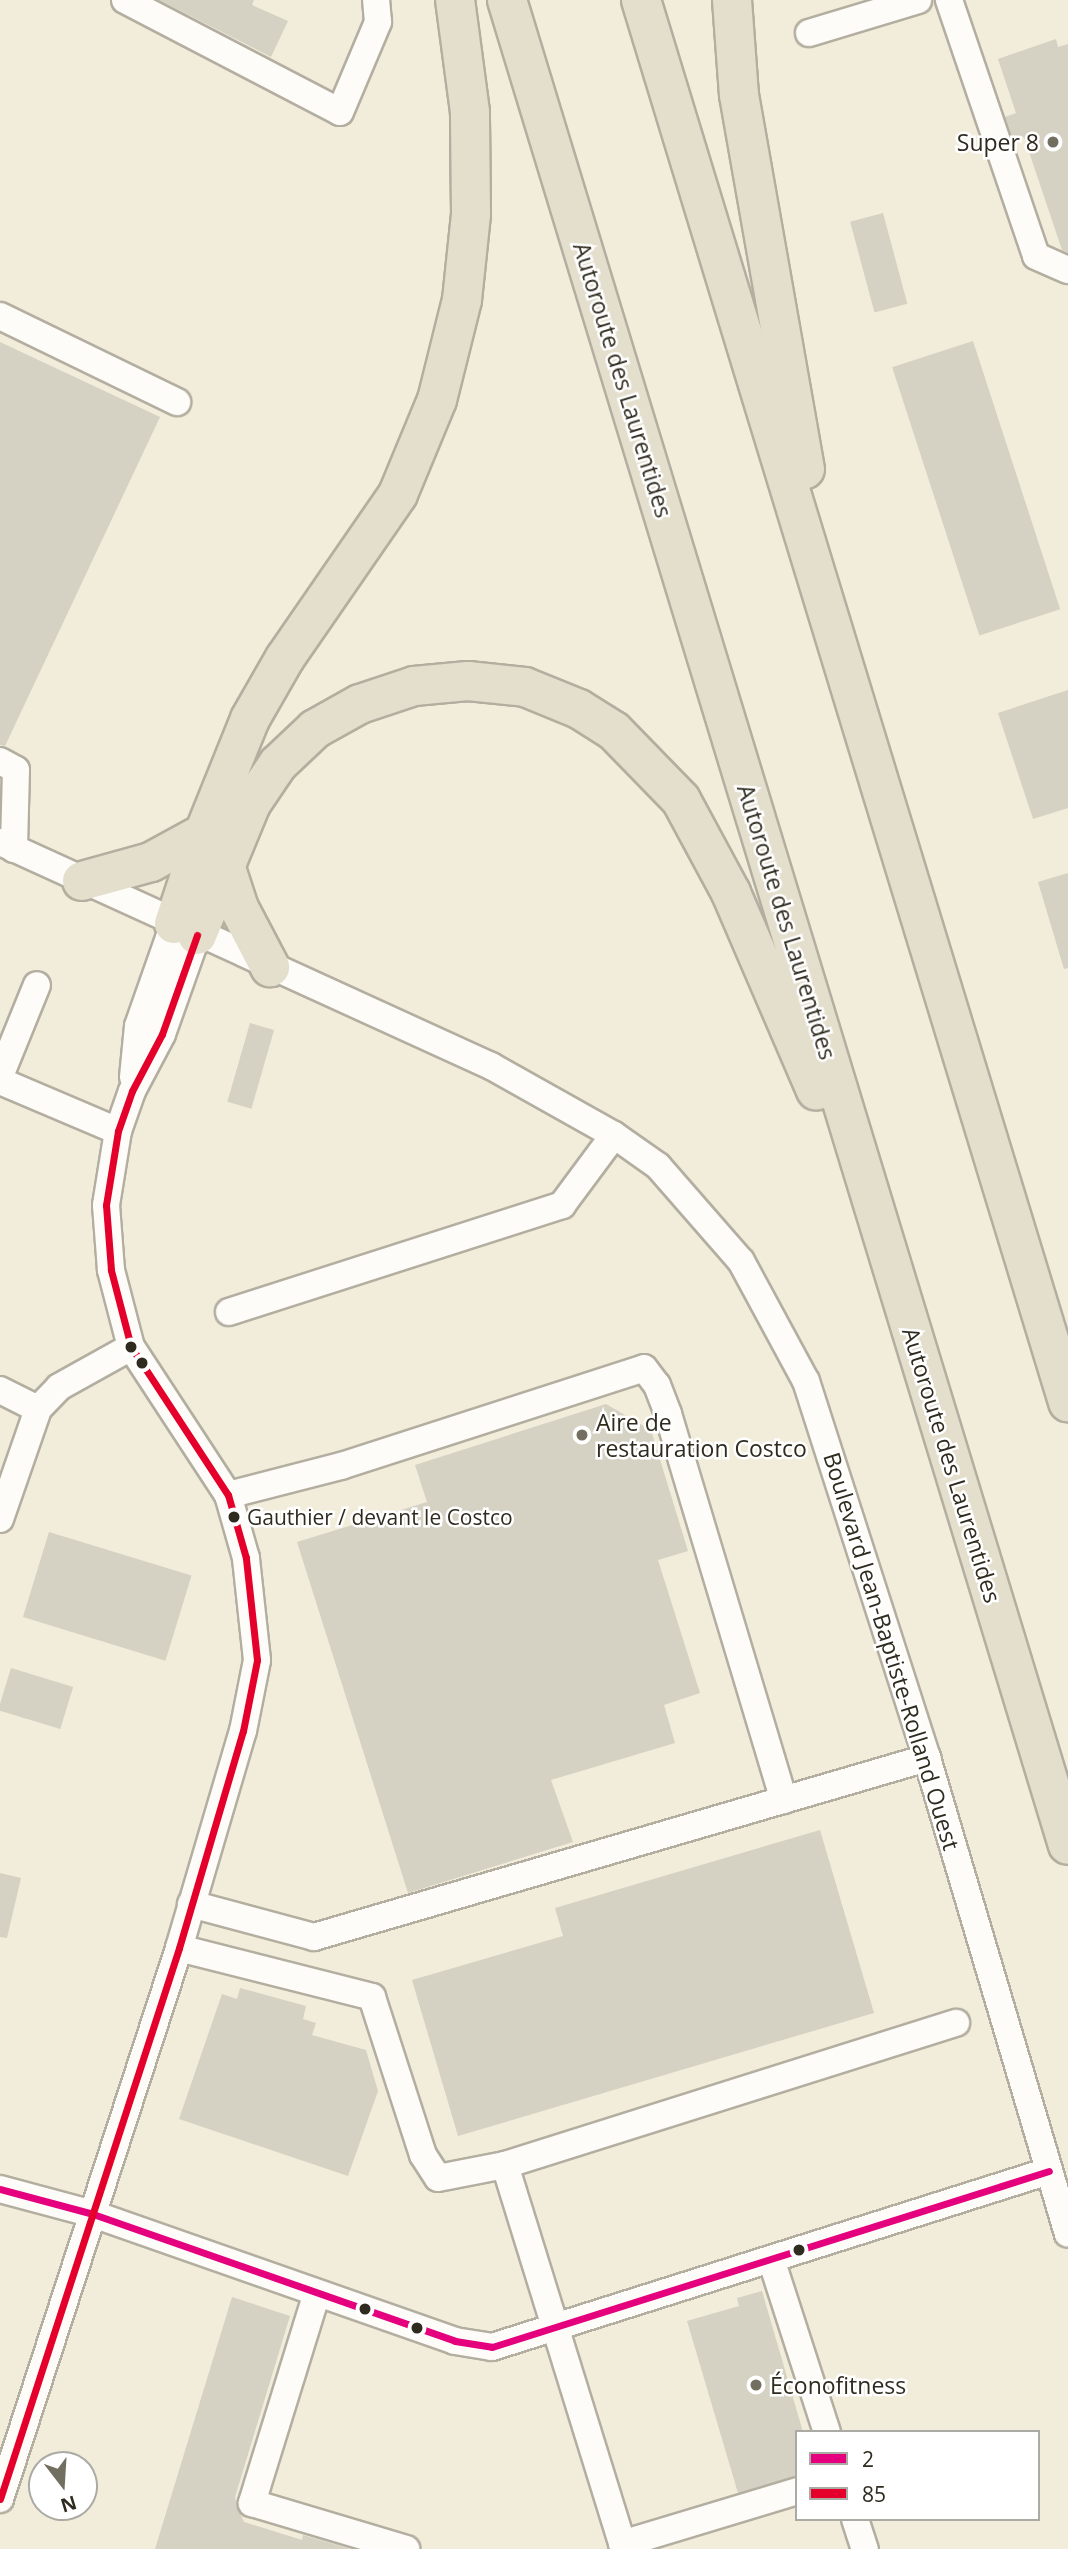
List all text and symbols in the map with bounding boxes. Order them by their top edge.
place label: Super 8 [957,128,1039,156]
marker: Super 8 [1045,134,1061,150]
street label: Autoroute des Laurentides [568,239,678,521]
street label: Autoroute des Laurentides [732,781,842,1063]
street label: Autoroute des Laurentides [897,1324,1007,1606]
unlabelled marker [124,1340,138,1354]
unlabelled marker [135,1356,149,1370]
place label: Aire de restauration Costco [596,1408,807,1462]
marker: Aire de restauration Costco [574,1427,590,1443]
street label: Boulevard Jean-Baptiste-Rolland Ouest [818,1449,966,1853]
place label: Gauthier / devant le Costco [247,1504,513,1530]
marker: Gauthier / devant le Costco [227,1510,241,1524]
unlabelled marker [792,2243,806,2257]
unlabelled marker [358,2302,372,2316]
unlabelled marker [410,2321,424,2335]
place label: Éconofitness [770,2371,906,2399]
marker: Éconofitness [748,2377,764,2393]
legend [795,2430,1040,2521]
text: 2 [862,2445,874,2473]
north arrow [28,2451,98,2521]
text: 85 [862,2480,886,2508]
text: N [57,2489,80,2519]

